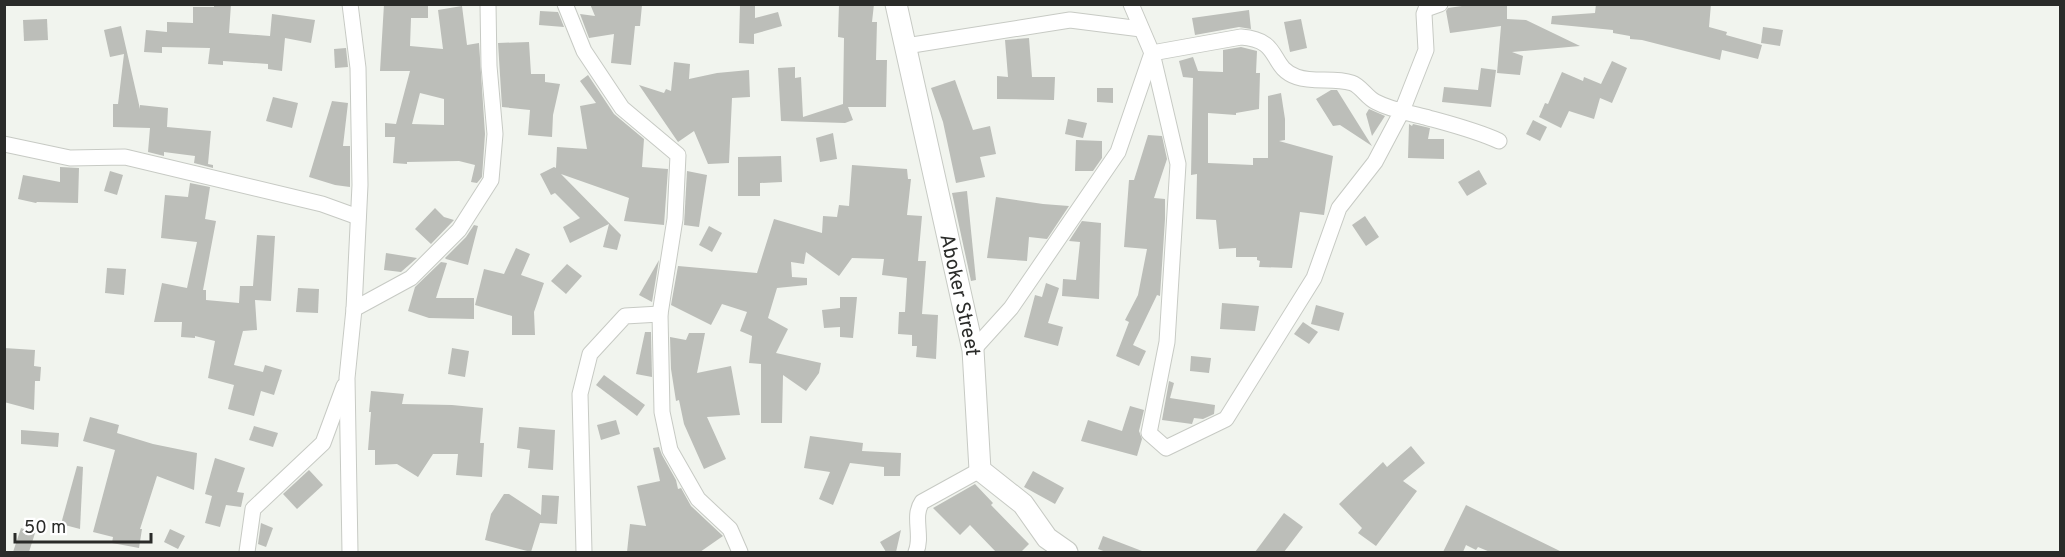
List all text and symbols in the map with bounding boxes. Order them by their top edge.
street label: Aboker Street [933,232,984,357]
scale bar [15,506,152,544]
text: 50 m [24,517,66,540]

